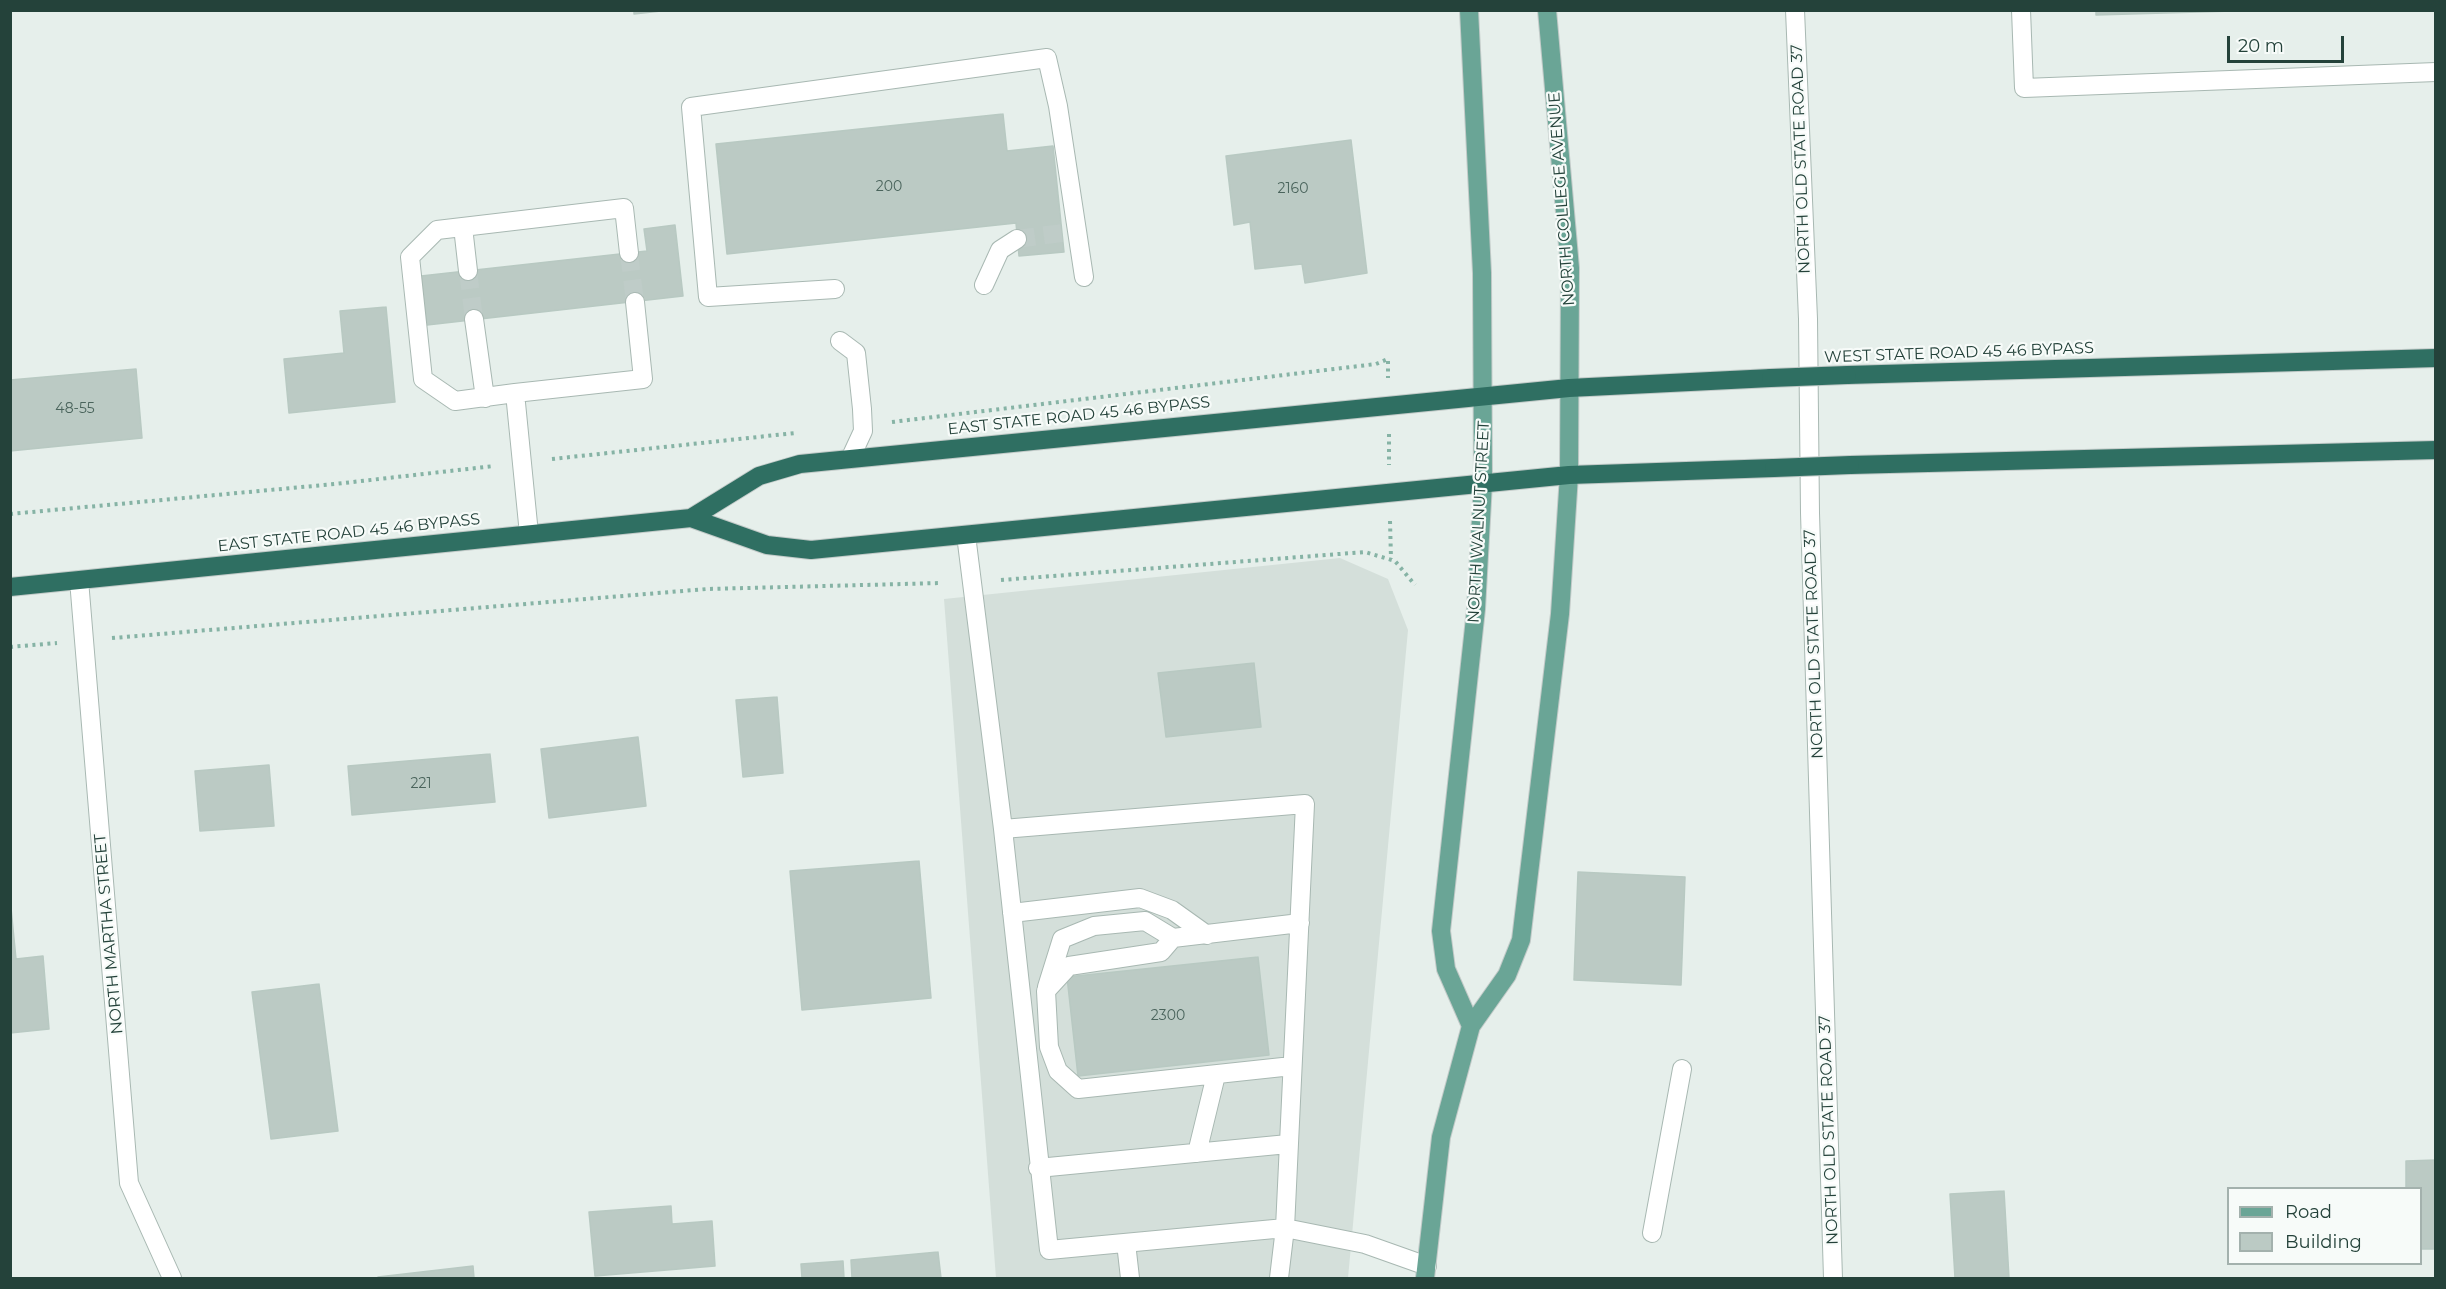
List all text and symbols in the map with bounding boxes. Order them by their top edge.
scale bar [2230,24,2347,62]
text: 20 m [2238,35,2284,57]
street label: NORTH OLD STATE ROAD 37 [1787,44,1815,274]
street label: NORTH COLLEGE AVENUE [1545,92,1579,306]
house number: 200 [876,179,902,195]
house number: 2160 [1278,181,1308,197]
street label: WEST STATE ROAD 45 46 BYPASS [1824,339,2094,367]
street label: EAST STATE ROAD 45 46 BYPASS [947,393,1211,439]
house number: 48-55 [55,401,95,417]
street label: NORTH WALNUT STREET [1464,421,1494,623]
street label: EAST STATE ROAD 45 46 BYPASS [217,510,481,556]
street label: NORTH OLD STATE ROAD 37 [1800,529,1828,759]
house number: 221 [411,776,431,792]
street label: NORTH MARTHA STREET [91,833,127,1035]
house number: 2300 [1151,1008,1185,1024]
street label: NORTH OLD STATE ROAD 37 [1815,1015,1843,1245]
legend [2227,1187,2422,1265]
text: Road [2285,1201,2332,1223]
text: Building [2285,1231,2362,1253]

